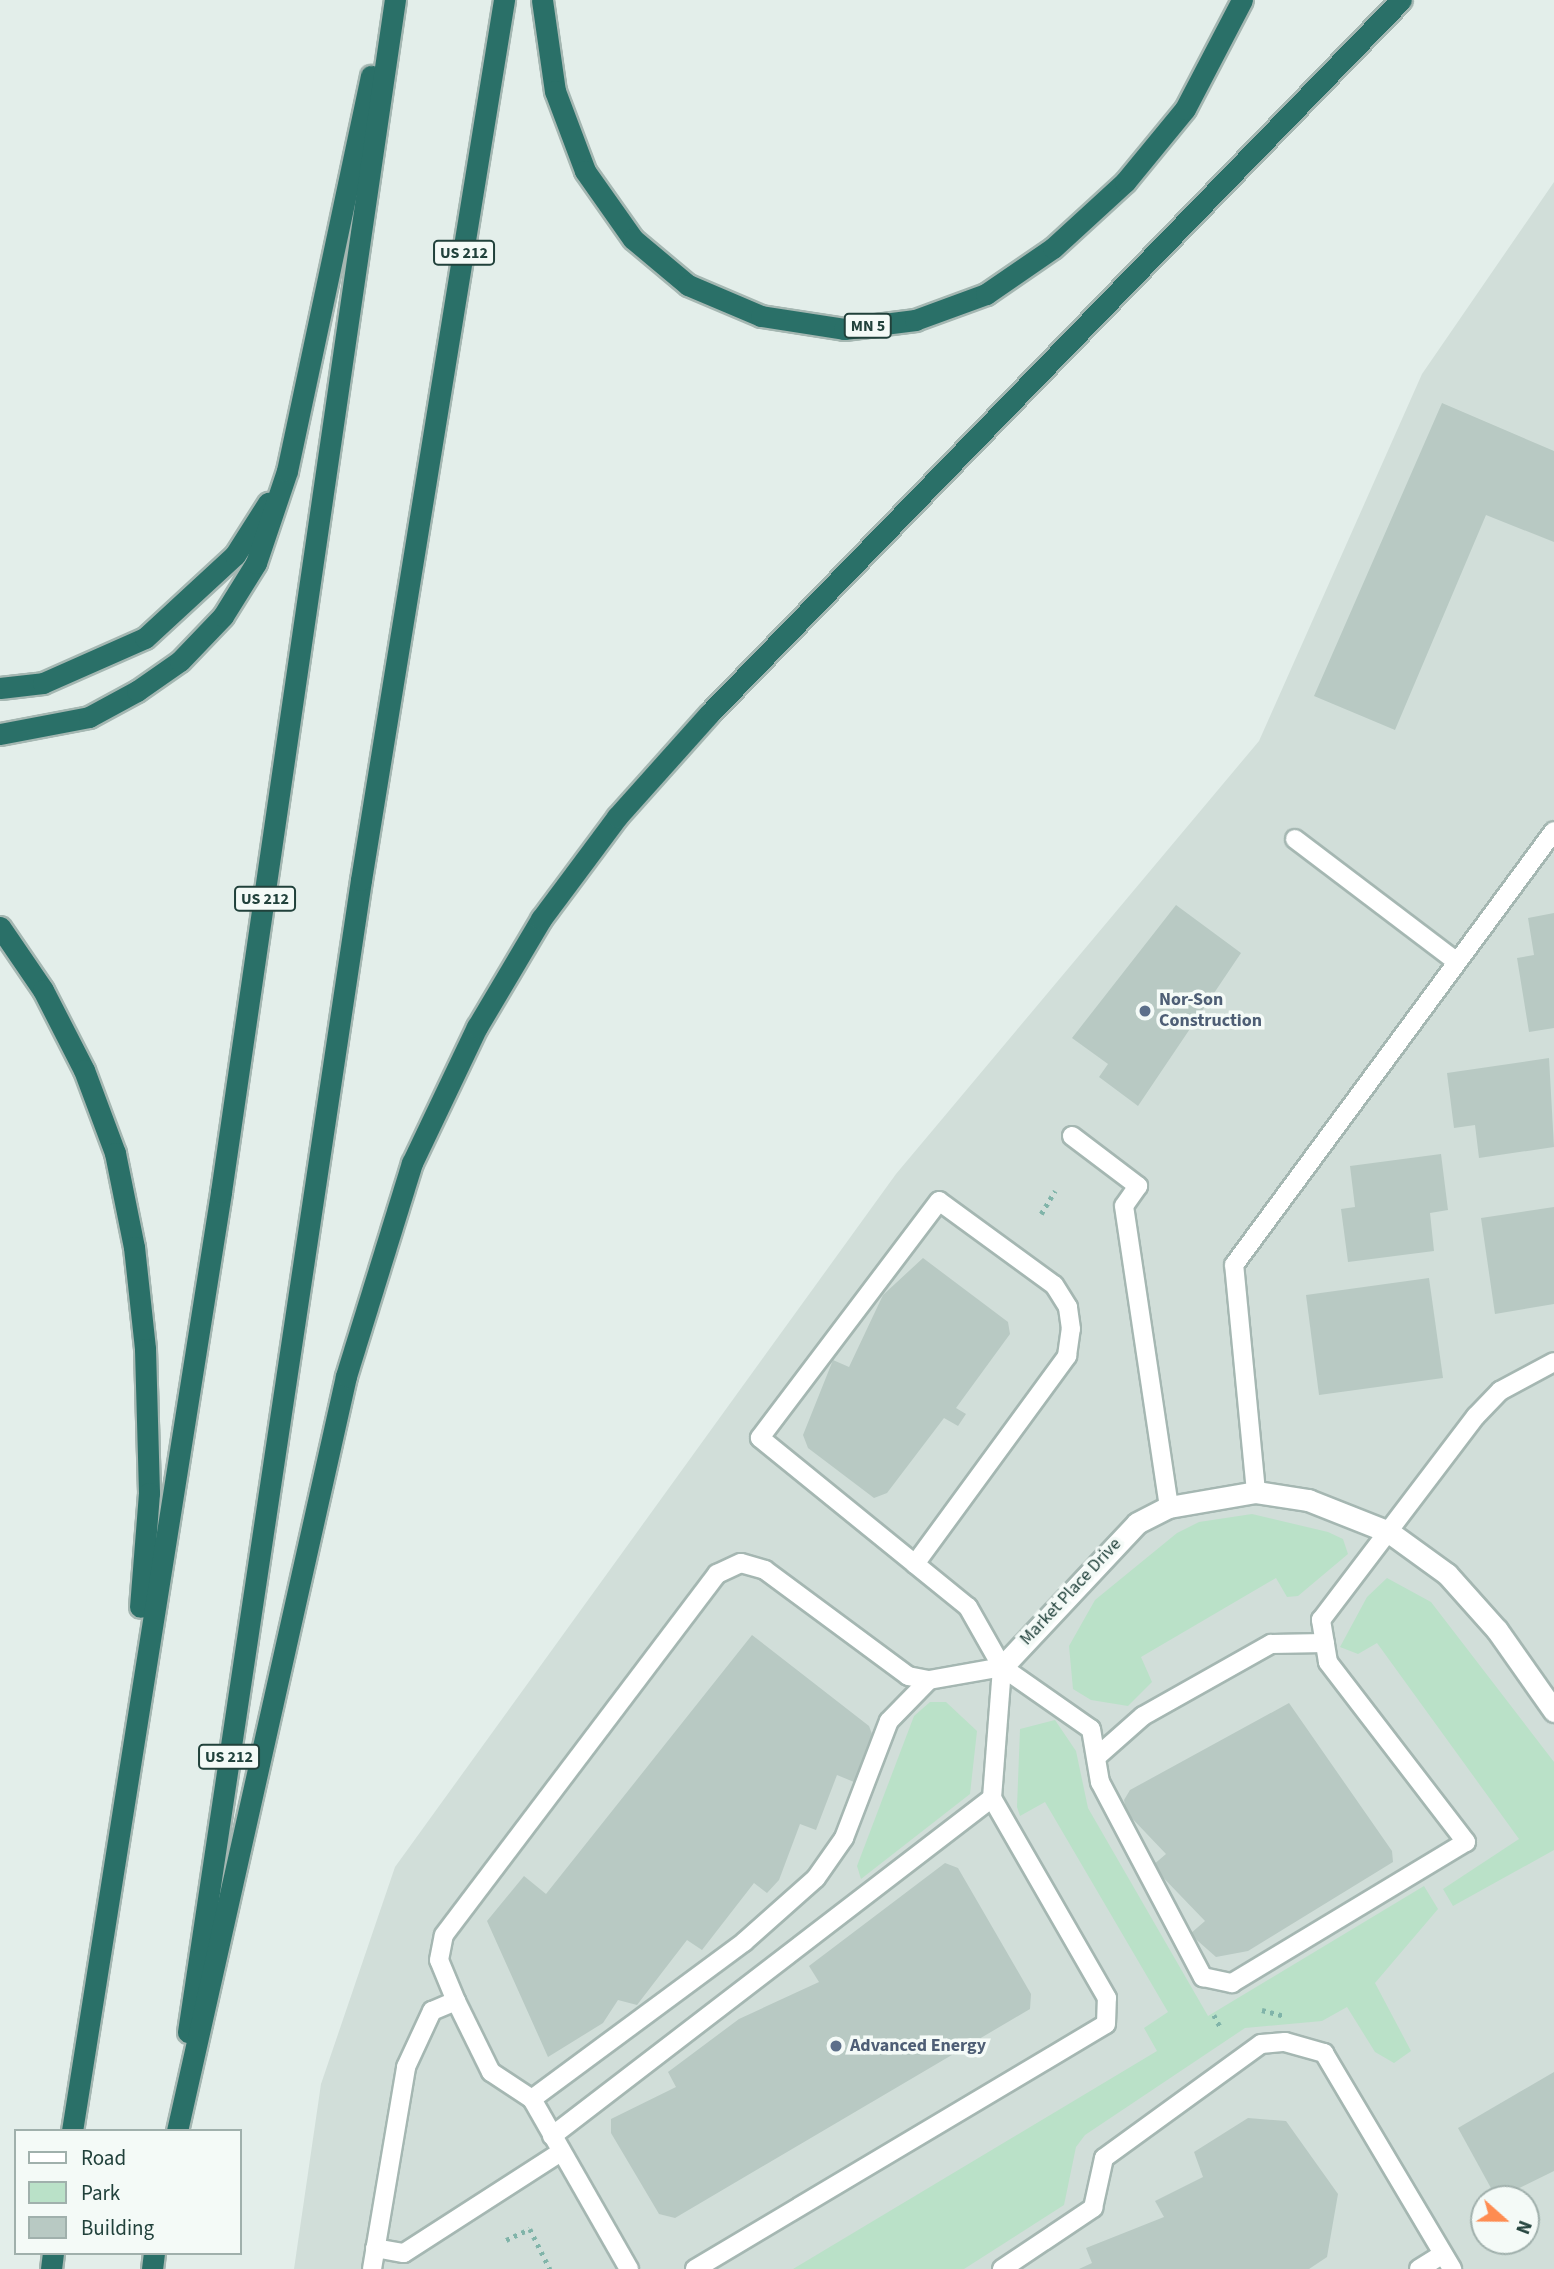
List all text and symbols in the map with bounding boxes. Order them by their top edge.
road number: US 212 [433,241,496,266]
road number: MN 5 [844,314,892,338]
road number: US 212 [233,886,296,911]
place label: Nor-Son Construction [1159,990,1262,1032]
marker: Nor-Son Construction [1137,1003,1153,1019]
street label: Market Place Drive [1016,1534,1126,1650]
road number: US 212 [198,1744,260,1770]
place label: Advanced Energy [850,2035,986,2057]
marker: Advanced Energy [828,2038,844,2054]
legend [14,2129,242,2255]
text: Road [81,2143,126,2173]
text: Park [81,2178,120,2208]
north arrow [1470,2185,1540,2255]
text: Building [81,2213,154,2243]
text: N [1508,2216,1538,2238]

